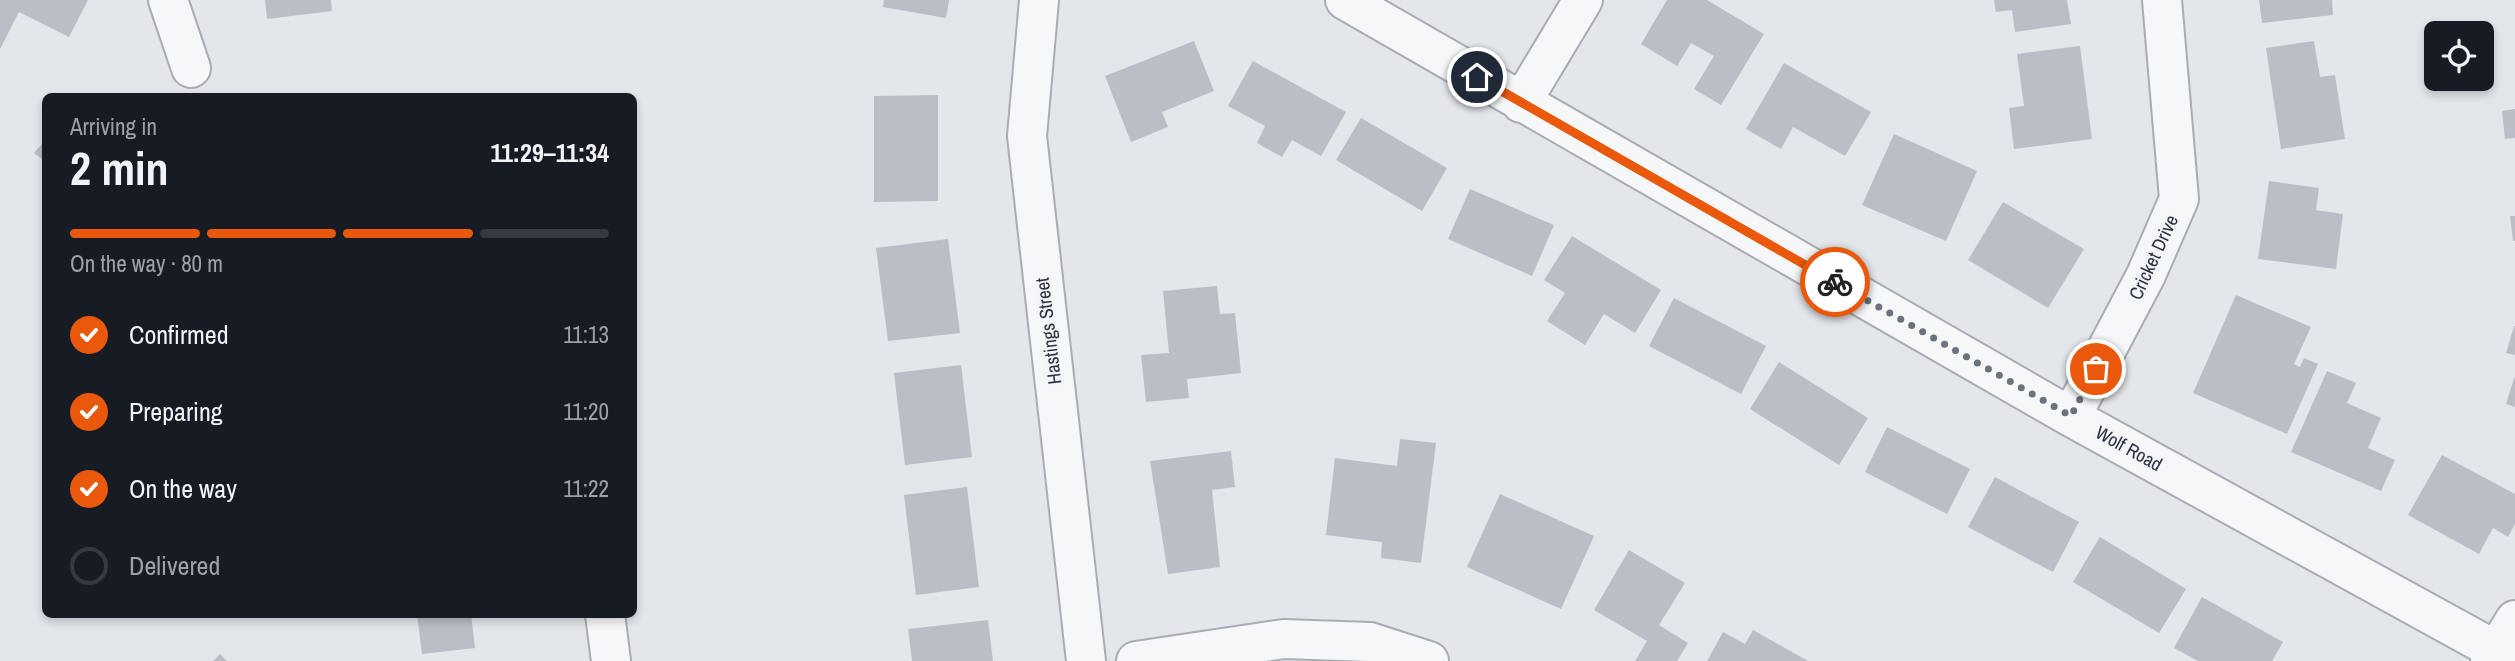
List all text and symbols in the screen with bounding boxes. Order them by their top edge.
map controls [2424,21,2494,91]
button: locate [2424,21,2494,91]
pin [1447,47,1507,107]
icon: home [1458,58,1496,96]
text: Arriving in [70,111,157,142]
text: 11:29–11:34 [490,135,609,170]
text: 2 min [70,137,169,199]
street label: Cricket Drive [2122,210,2184,304]
courier [1800,247,1870,317]
text: On the way · 80 m [70,248,223,279]
icon: bike [1816,263,1854,301]
street label: Hastings Street [1028,275,1067,386]
icon: check [70,316,108,354]
text: Confirmed [129,317,229,352]
text: 11:13 [563,319,609,350]
pin [2066,339,2126,399]
icon: bag [2077,350,2115,388]
icon: check [70,393,108,431]
text: Preparing [129,394,223,429]
text: 11:20 [563,396,609,427]
street label: Wolf Road [2091,419,2167,477]
icon: check [70,470,108,508]
text: On the way [129,471,237,506]
text: 11:22 [563,473,609,504]
text: Delivered [129,548,220,583]

